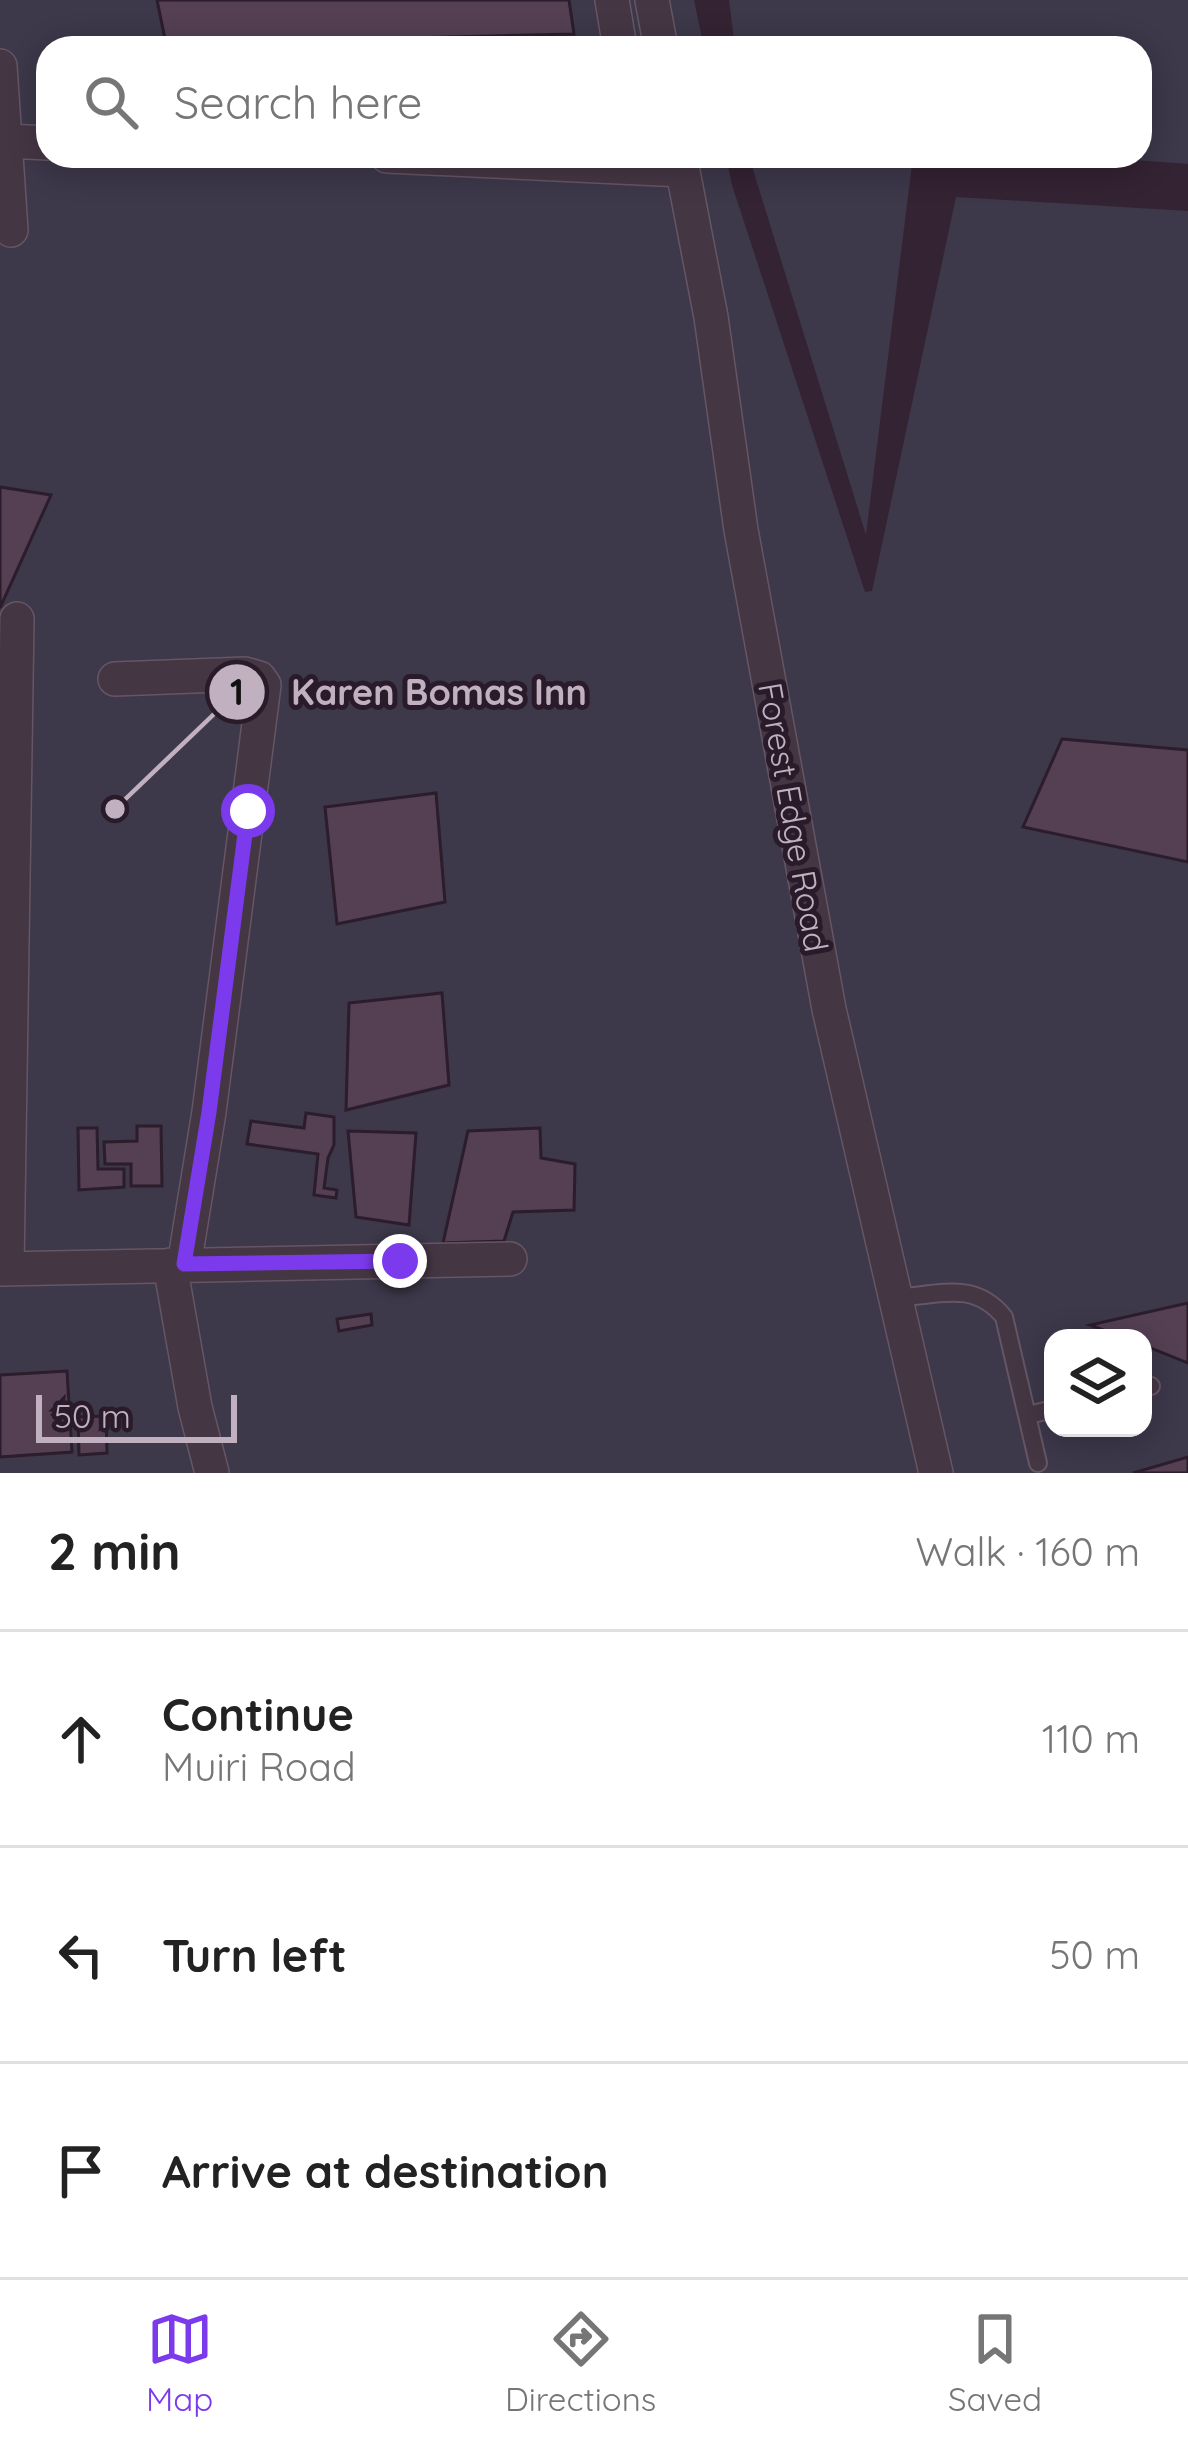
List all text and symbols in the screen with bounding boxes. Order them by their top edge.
search box [36,36,1152,168]
icon: search [78,69,144,135]
text: Search here [174,74,422,130]
callout: Karen Bomas Inn [207,656,611,728]
text: 1 [230,669,244,714]
text: Karen Bomas Inn [291,669,587,714]
street label: Forest Edge Road [750,679,838,955]
route start [221,784,275,838]
route end [373,1234,427,1288]
map controls [1044,1329,1152,1437]
button: layers [1044,1329,1152,1437]
scale bar [36,1389,237,1442]
text: 50 m [54,1395,131,1436]
text: 2 min [48,1519,181,1583]
text: Walk · 160 m [915,1527,1140,1576]
text: Continue [162,1686,354,1742]
icon: ahead [48,1706,114,1772]
text: 110 m [1042,1714,1140,1763]
text: Muiri Road [162,1742,356,1791]
icon: left [48,1922,114,1988]
text: Turn left [162,1927,347,1983]
text: 50 m [1049,1930,1140,1979]
icon: arrive [48,2138,114,2204]
text: Arrive at destination [162,2143,608,2199]
tab: Map [146,2306,213,2419]
tab: Directions [505,2306,656,2419]
tab: Saved [948,2306,1042,2419]

